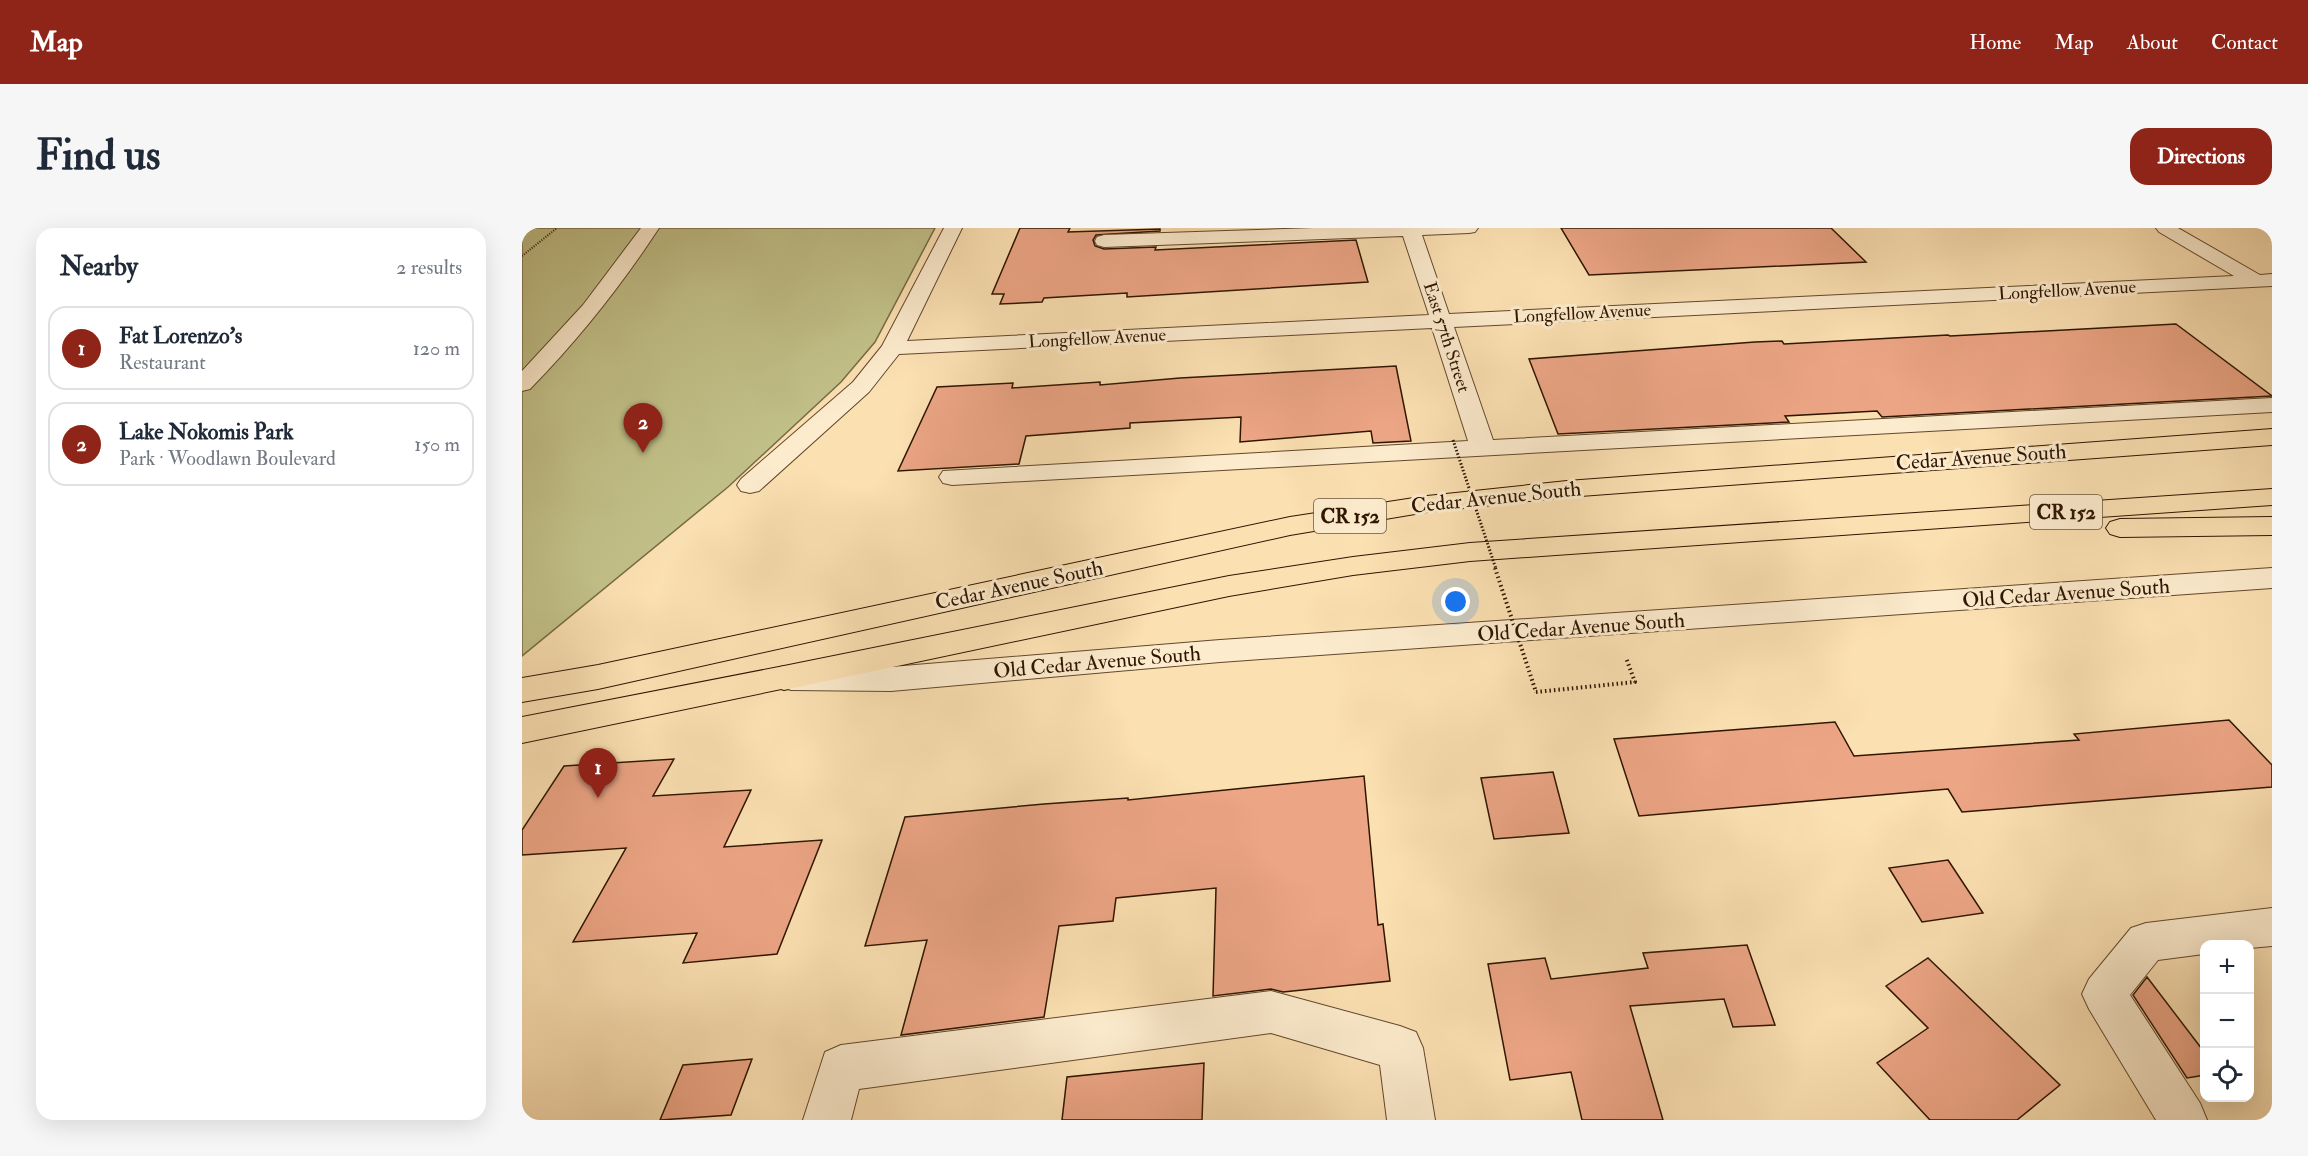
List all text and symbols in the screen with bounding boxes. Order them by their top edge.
text: Map [30,25,83,60]
text: Home [1969,29,2021,56]
text: Map [2054,29,2094,56]
text: About [2127,29,2178,56]
text: Contact [2211,29,2278,56]
button: Directions [2130,128,2272,185]
text: Find us [36,130,160,182]
text: Nearby [60,251,138,283]
text: 2 results [396,255,462,280]
street label: Longfellow Avenue [1998,275,2137,306]
street label: East 57th Street [1418,279,1475,395]
street label: Longfellow Avenue [1513,298,1652,329]
text: Fat Lorenzo's [119,322,242,350]
street label: Longfellow Avenue [1028,323,1167,354]
text: 1 [78,336,85,361]
text: 120 m [413,336,460,361]
text: Restaurant [119,350,206,375]
pin: 2 [624,404,662,453]
text: Lake Nokomis Park [119,418,294,446]
text: 2 [76,432,87,457]
text: 150 m [414,432,460,457]
street label: Cedar Avenue South [1895,438,2067,477]
text: Park · Woodlawn Boulevard [119,446,336,471]
street label: Cedar Avenue South [1410,475,1582,520]
road number: CR 152 [2030,495,2102,529]
road number: CR 152 [1314,499,1386,533]
street label: Cedar Avenue South [933,555,1106,616]
street label: Old Cedar Avenue South [1961,573,2171,614]
your location [1441,587,1470,616]
street label: Old Cedar Avenue South [1476,607,1686,648]
street label: Old Cedar Avenue South [992,640,1202,685]
pin: 1 [578,748,618,798]
map controls [2200,940,2254,1102]
button: + [2200,940,2254,994]
button: − [2200,994,2254,1048]
button: locate [2200,1048,2254,1102]

